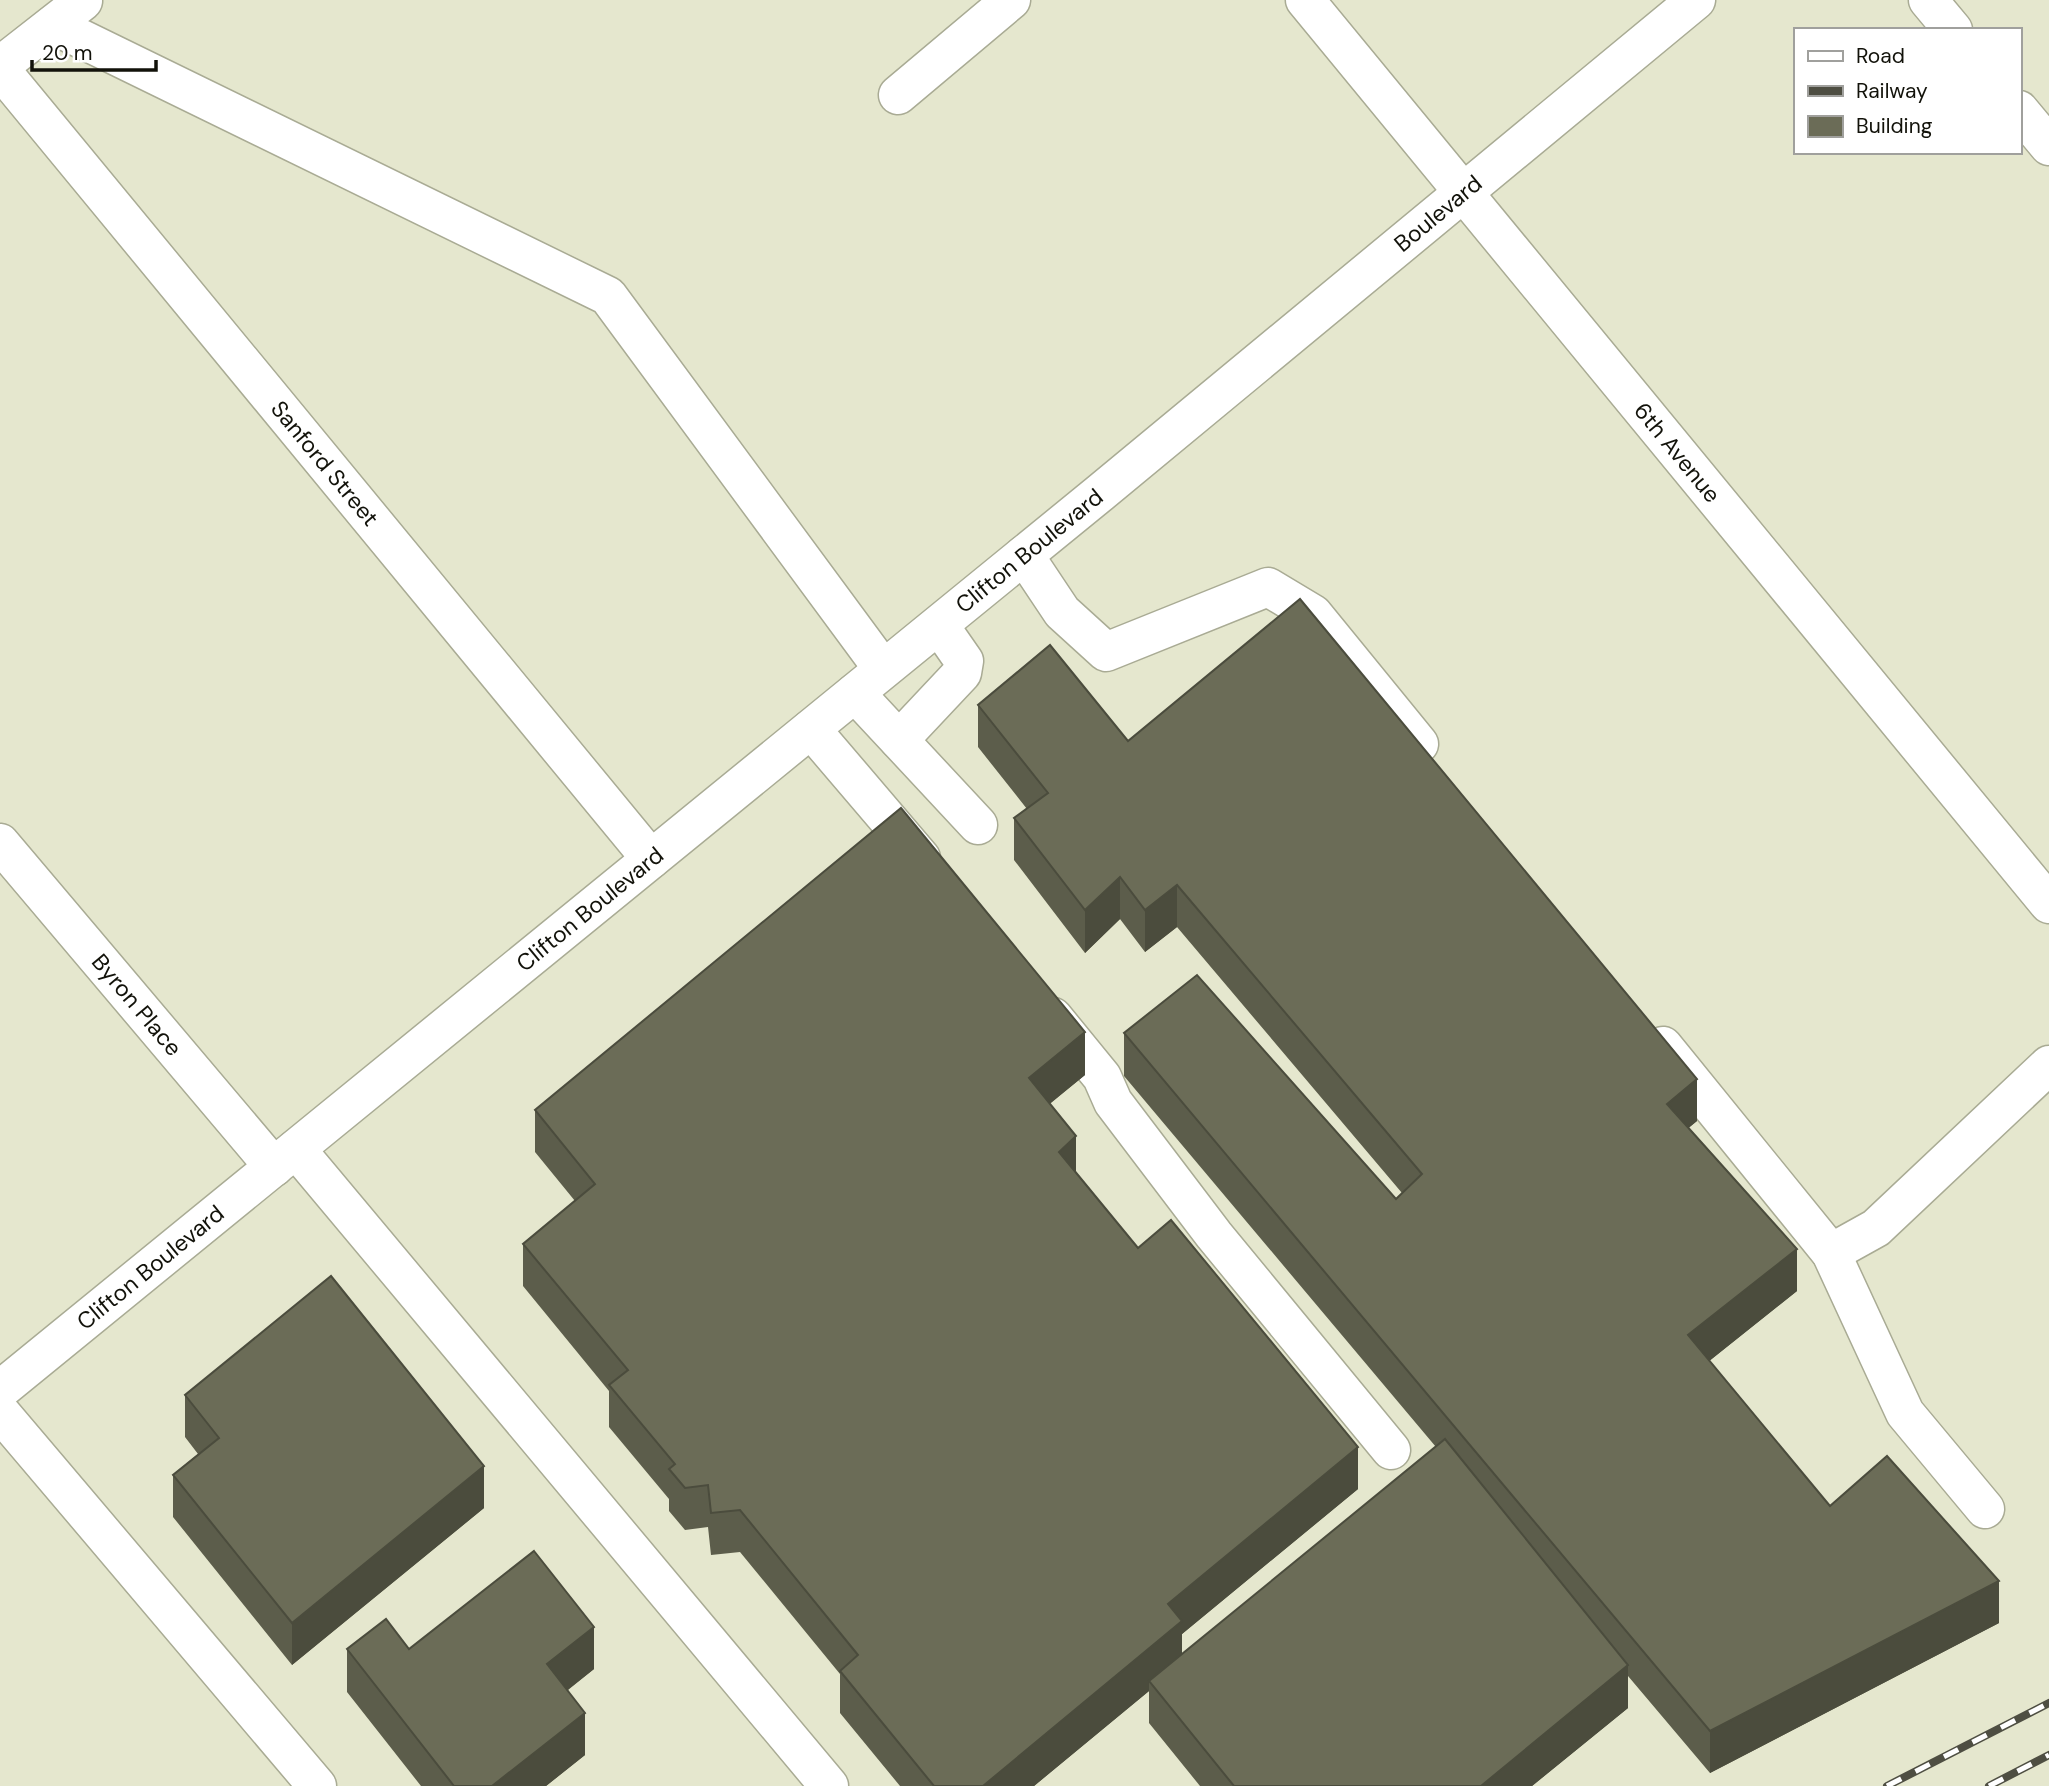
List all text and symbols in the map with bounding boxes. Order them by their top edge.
scale bar [32,28,156,72]
legend [1794,28,2021,154]
text: 20 m [42,39,93,67]
text: Road [1856,42,1905,70]
text: Railway [1856,77,1928,105]
text: Building [1856,112,1933,140]
street label: Boulevard [1388,168,1488,258]
street label: Sanford Street [264,394,385,532]
street label: 6th Avenue [1627,396,1727,509]
street label: Clifton Boulevard [949,482,1109,620]
street label: Clifton Boulevard [510,840,670,978]
street label: Byron Place [85,947,189,1062]
street label: Clifton Boulevard [70,1198,230,1336]

